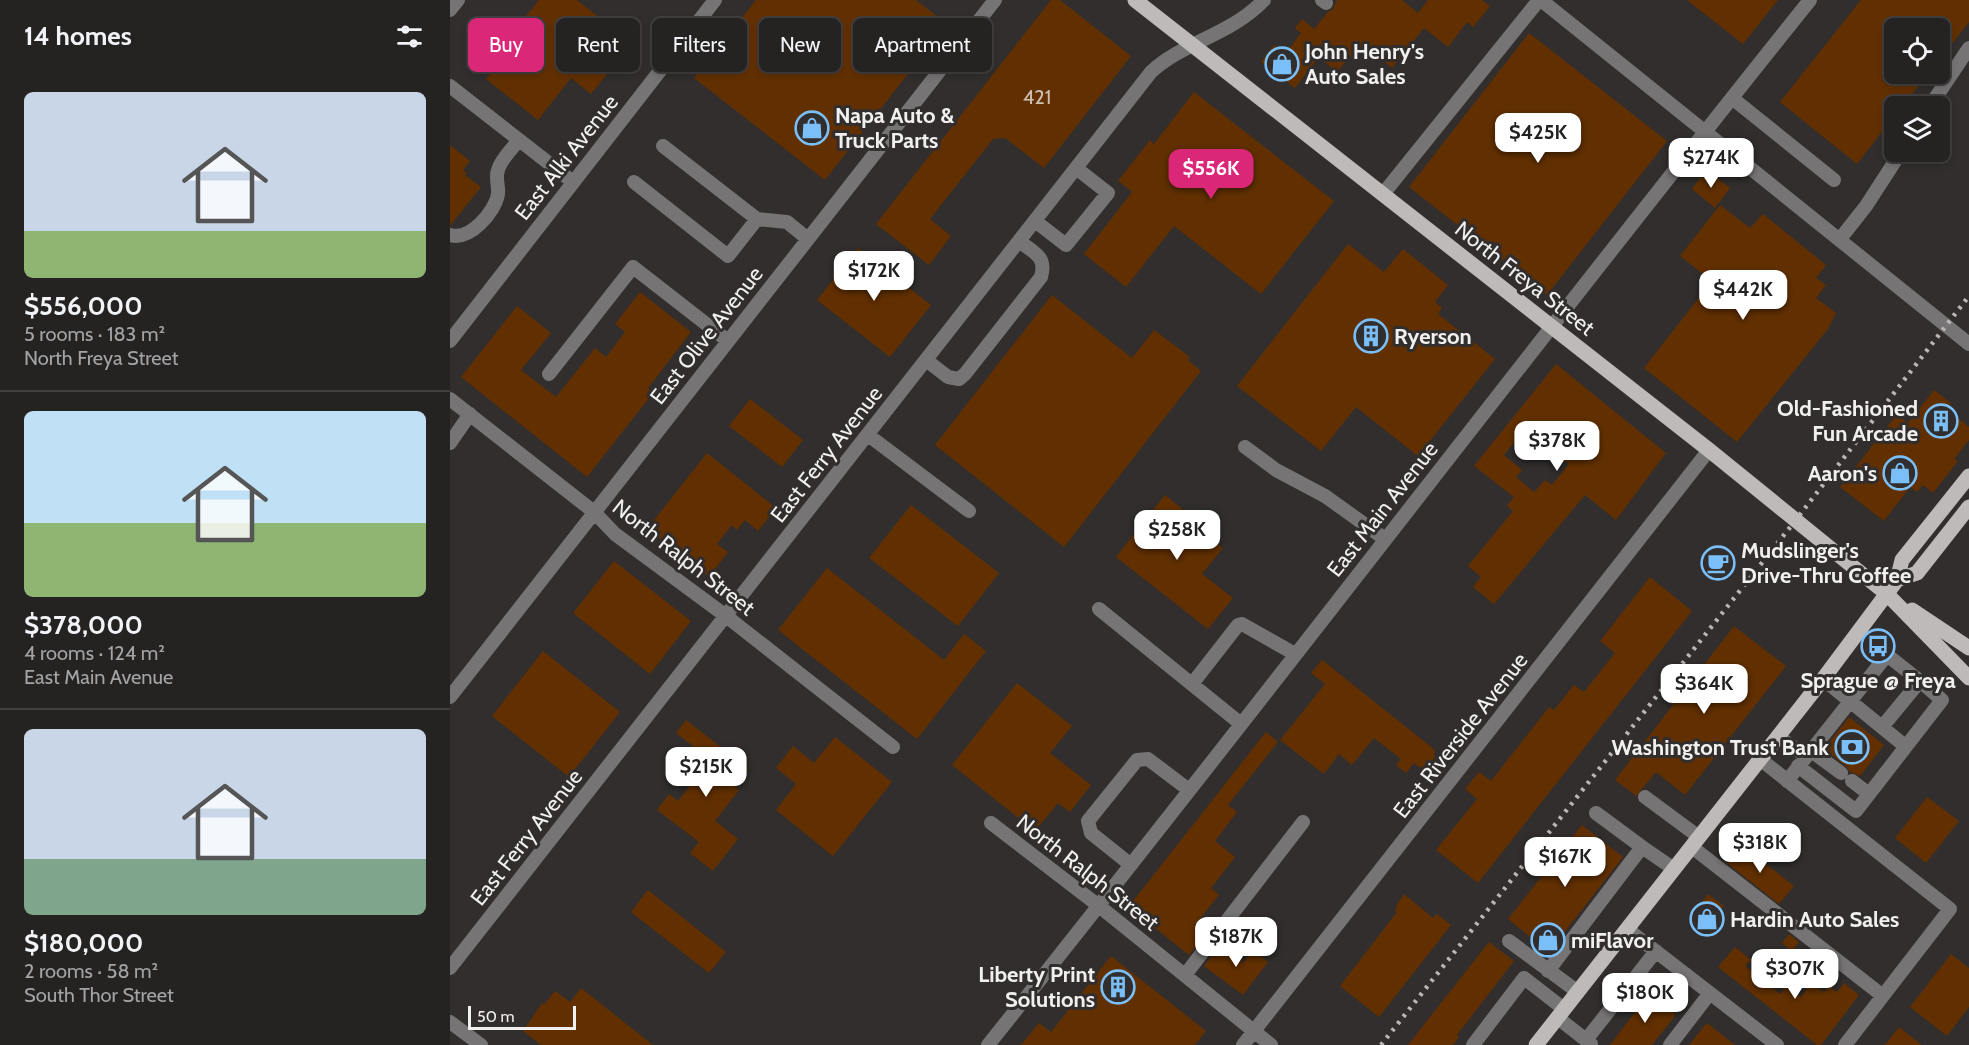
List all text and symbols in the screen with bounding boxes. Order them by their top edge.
chip: Buy [468,18,544,72]
chip: Rent [556,18,640,72]
chip: Filters [652,18,747,72]
chip: New [759,18,841,72]
chip: Apartment [853,18,992,72]
map controls [1884,18,1950,162]
button: locate [1884,18,1950,84]
text: 14 homes [24,20,132,52]
icon: filters [393,20,426,53]
place label: John Henry's Auto Sales [1304,38,1424,90]
shop icon: John Henry's Auto Sales [1264,46,1300,82]
house number: 421 [1023,85,1051,109]
street label: East Alki Avenue [509,89,624,226]
button: layers [1884,96,1950,162]
place label: Napa Auto & Truck Parts [835,102,954,154]
shop icon: Napa Auto & Truck Parts [794,110,830,146]
pin: $425K [1496,113,1580,164]
text: $425K [1509,120,1567,144]
icon: home [171,131,279,239]
pin: $274K [1669,138,1753,189]
text: $274K [1683,145,1739,169]
pin: $556K [1169,149,1253,200]
text: $556K [1183,156,1239,180]
street label: North Freya Street [1449,215,1600,342]
pin: $172K [832,251,916,302]
text: $172K [848,258,900,282]
street label: East Olive Avenue [644,261,769,410]
pin: $442K [1701,270,1785,321]
text: $442K [1713,277,1773,301]
text: $556,000 [24,290,142,322]
building icon: Ryerson [1353,318,1389,354]
text: 5 rooms · 183 m² [24,322,165,346]
place label: Ryerson [1394,323,1472,350]
text: North Freya Street [24,346,178,370]
street label: East Ferry Avenue [765,381,888,528]
place label: Old-Fashioned Fun Arcade [1777,395,1918,447]
building icon: Old-Fashioned Fun Arcade [1923,403,1959,439]
pin: $378K [1515,421,1599,472]
text: $378K [1528,428,1586,452]
street label: East Main Avenue [1321,436,1444,582]
icon: home [171,450,279,558]
shop icon: Aaron's [1882,455,1918,491]
place label: Aaron's [1808,460,1877,487]
street label: North Ralph Street [607,493,761,622]
pin: $258K [1135,510,1219,561]
text: $258K [1148,517,1206,541]
place label: Mudslinger's Drive-Thru Coffee [1741,537,1911,589]
cafe icon: Mudslinger's Drive-Thru Coffee [1700,545,1736,581]
text: $378,000 [24,609,143,641]
bus stop icon: Sprague @ Freya [1860,628,1896,664]
text: 4 rooms · 124 m² [24,641,165,665]
street label: East Riverside Avenue [1387,647,1533,824]
pin: $364K [1662,664,1746,715]
text: East Main Avenue [24,665,173,689]
place label: Sprague @ Freya [1800,667,1956,694]
text: $364K [1675,671,1733,695]
bank icon: Washington Trust Bank [1834,729,1870,765]
place label: Washington Trust Bank [1611,734,1829,761]
pin: $215K [664,747,748,798]
text: $215K [680,754,732,778]
street label: East Ferry Avenue [465,764,588,911]
icon: home [171,768,279,876]
street label: North Ralph Street [1011,808,1165,937]
pin: $318K [1718,823,1802,874]
text: $318K [1733,830,1787,854]
pin: $167K [1523,837,1607,888]
text: $167K [1539,844,1591,868]
shop icon: Hardin Auto Sales [1689,901,1725,937]
place label: Hardin Auto Sales [1730,906,1899,933]
pin: $187K [1194,917,1278,968]
shop icon: miFlavor [1530,922,1566,958]
text: $187K [1209,924,1263,948]
text: $180,000 [24,927,143,959]
place label: miFlavor [1571,927,1654,954]
pin: $307K [1753,949,1837,1000]
text: $307K [1765,956,1825,980]
text: 2 rooms · 58 m² [24,959,158,983]
place label: Liberty Print Solutions [978,961,1095,1013]
building icon: Liberty Print Solutions [1100,969,1136,1005]
pin: $180K [1603,973,1687,1024]
text: $180K [1616,980,1674,1004]
text: South Thor Street [24,983,174,1007]
scale bar [468,1003,576,1030]
text: 50 m [477,1007,514,1026]

